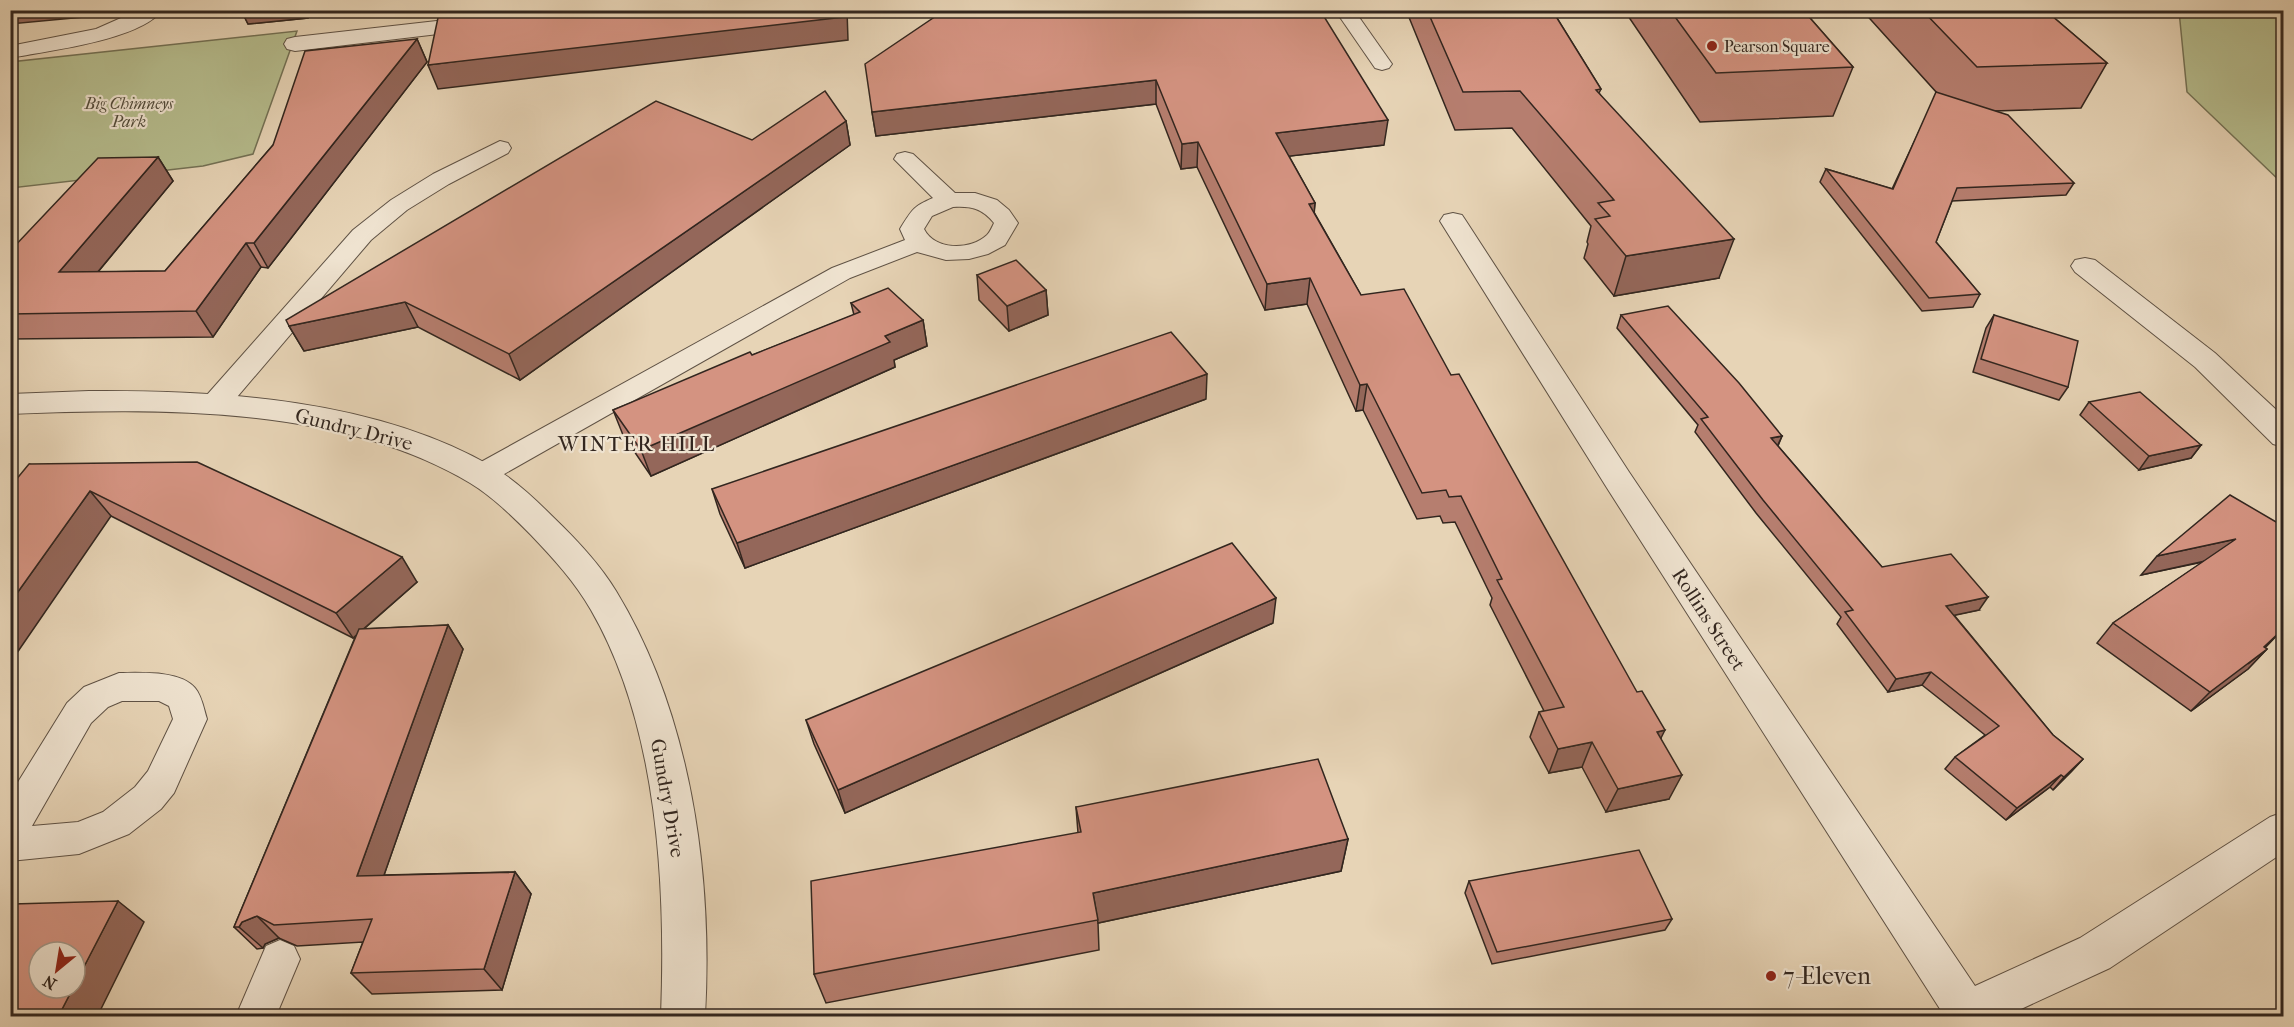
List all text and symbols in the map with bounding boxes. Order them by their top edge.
place label: Pearson Square [1724,37,1830,56]
marker: Pearson Square [1705,39,1719,53]
park label: Big Chimneys Park [84,94,174,131]
street label: Gundry Drive [293,404,415,455]
district label: WINTER HILL [557,432,716,456]
street label: Rollins Street [1667,564,1750,675]
street label: Gundry Drive [646,737,689,859]
north arrow [27,940,87,1000]
place label: 7-Eleven [1783,962,1871,990]
marker: 7-Eleven [1764,969,1778,983]
text: N [39,971,60,994]

